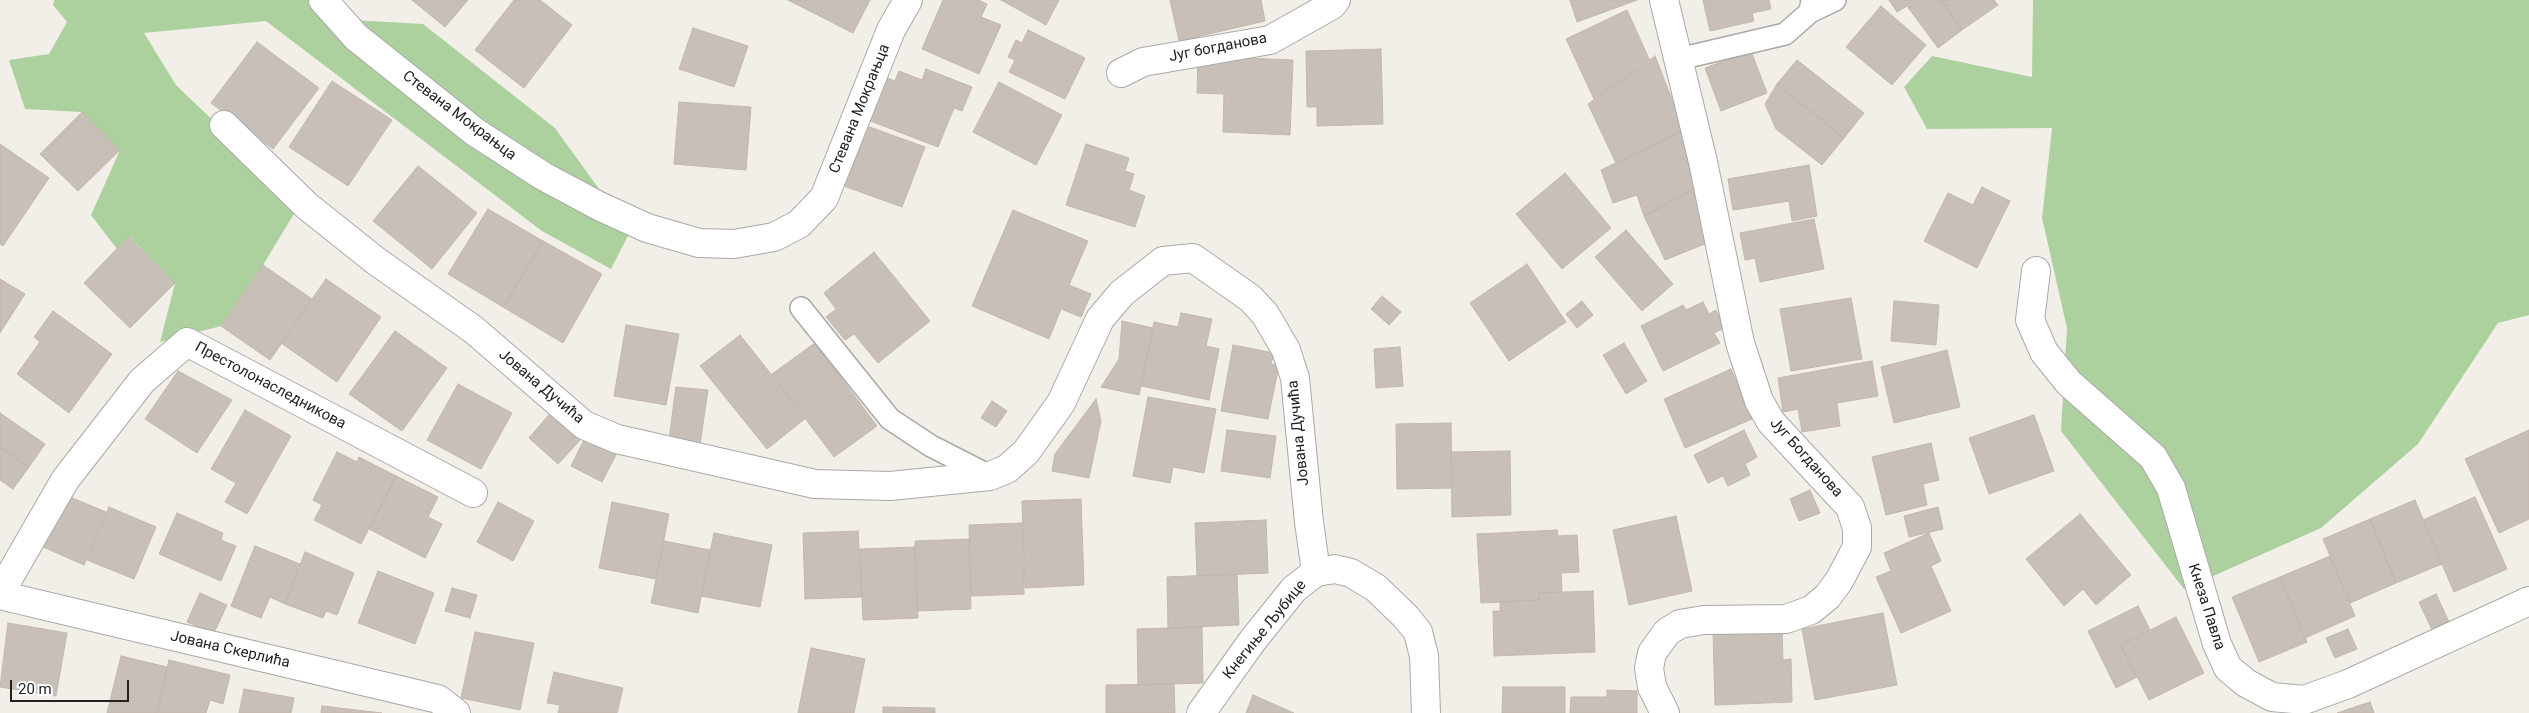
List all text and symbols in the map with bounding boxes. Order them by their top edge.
street label: Југ богданова [1168,30,1268,66]
street label: Стевана Мокрањца [826,42,894,176]
street label: Стевана Мокрањца [399,67,519,165]
street label: Престолонаследникова [191,339,349,433]
street label: Јована Дучића [495,346,587,428]
street label: Јована Дучића [1285,379,1313,487]
street label: Југ Богданова [1766,415,1846,501]
street label: Кнеза Павла [2184,561,2228,653]
street label: Кнегиње Љубице [1219,577,1311,683]
street label: Јована Скерлића [168,627,292,673]
scale bar [12,670,131,702]
text: 20 m [18,680,52,698]

